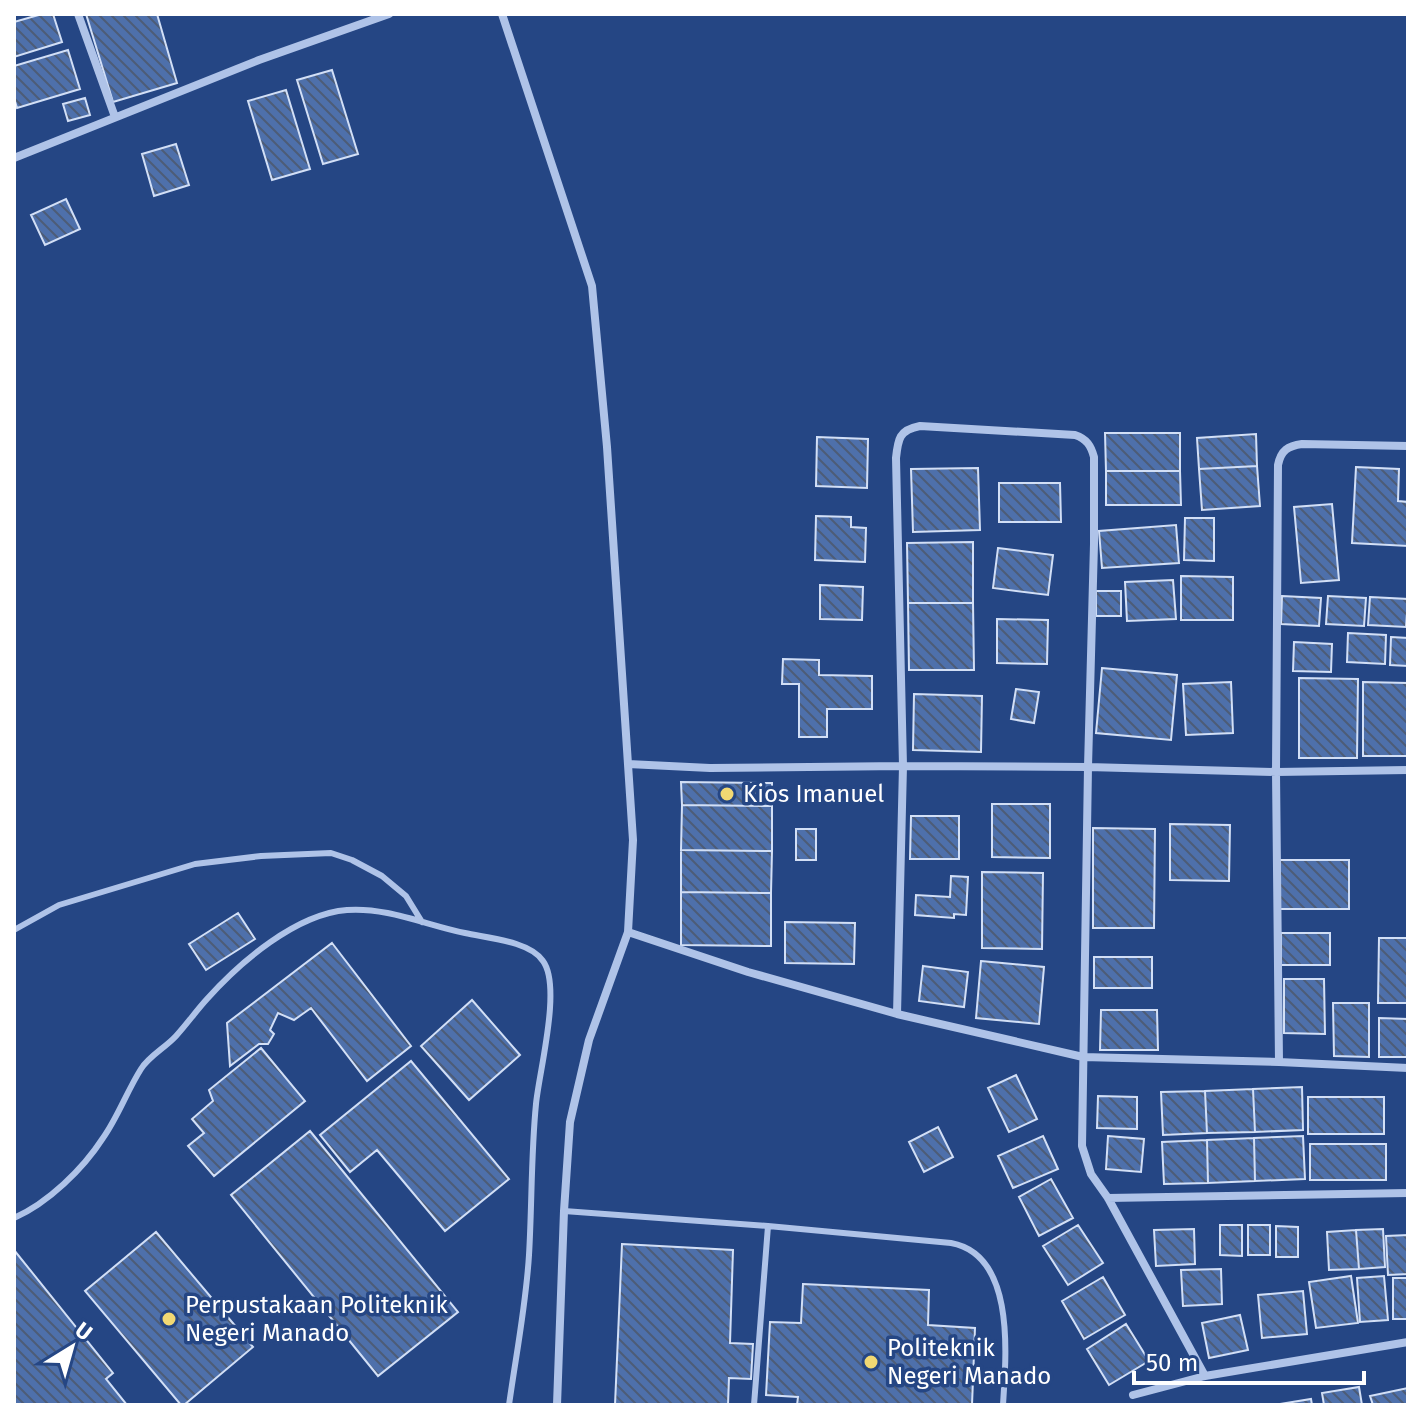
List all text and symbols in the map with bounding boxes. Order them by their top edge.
place label: Kios Imanuel [743,780,884,808]
marker: Kios Imanuel [718,785,736,803]
place label: Perpustakaan Politeknik Negeri Manado [185,1291,448,1347]
north arrow [32,1307,112,1387]
marker: Perpustakaan Politeknik Negeri Manado [160,1310,178,1328]
text: U [70,1316,98,1347]
place label: Politeknik Negeri Manado [887,1334,1051,1390]
scale bar [1134,1335,1364,1385]
text: 50 m [1146,1349,1198,1377]
marker: Politeknik Negeri Manado [862,1353,880,1371]

